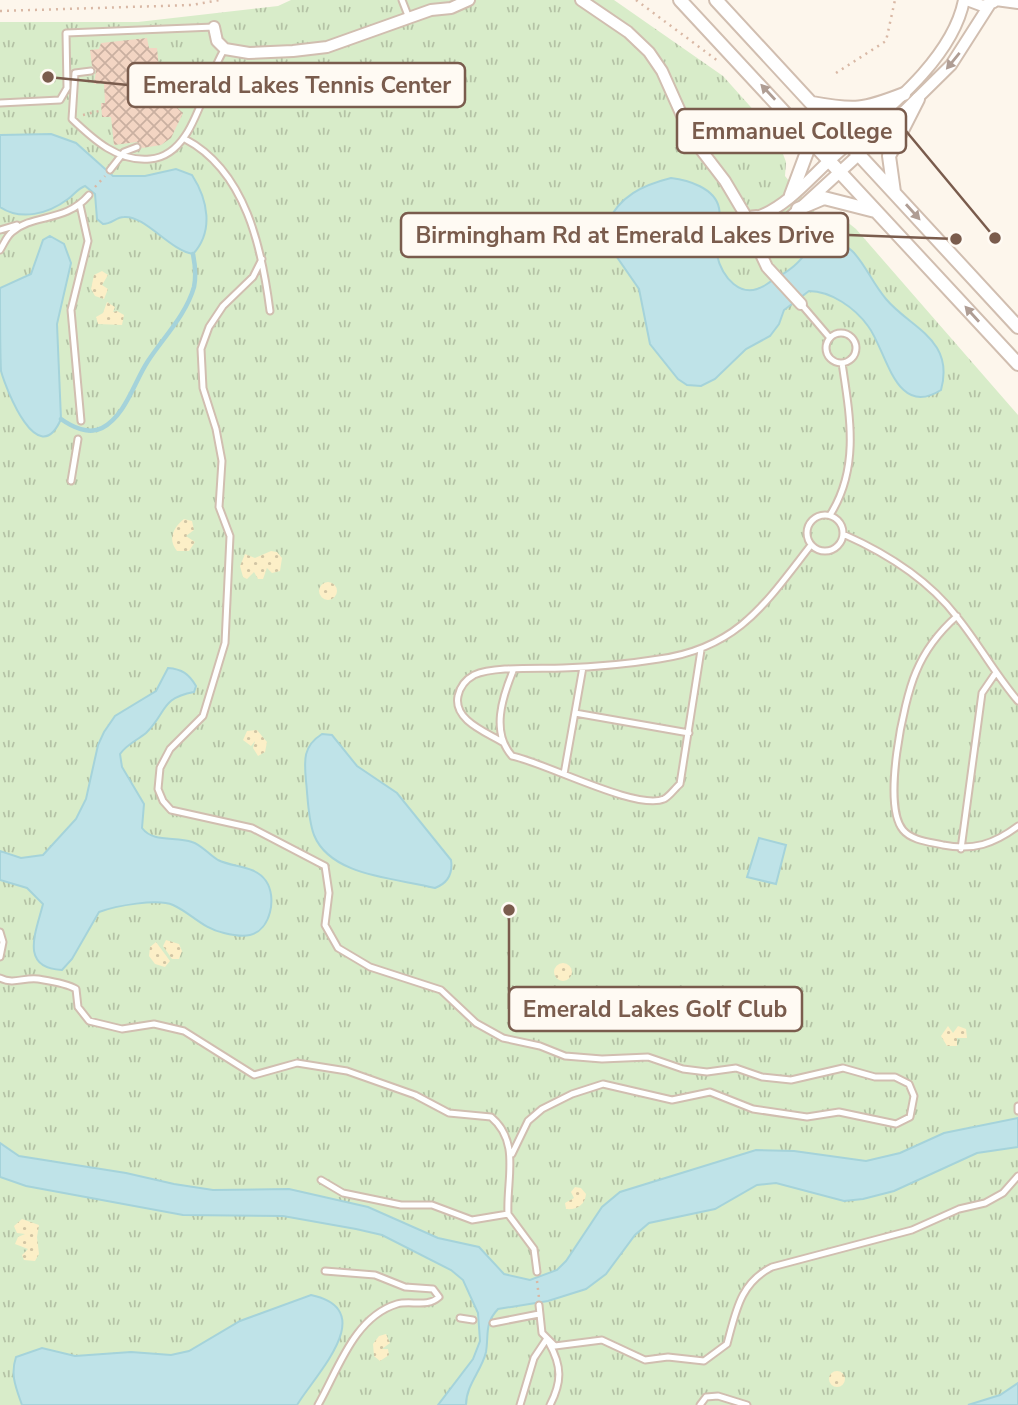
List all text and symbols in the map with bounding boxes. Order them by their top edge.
one-way arrow [946,53,961,70]
callout: Emerald Lakes Tennis Center [128,63,465,107]
text: Emerald Lakes Tennis Center [143,70,451,101]
one-way arrow [761,84,777,101]
callout: Emmanuel College [677,109,906,153]
text: Emmanuel College [692,116,892,147]
one-way arrow [904,203,920,220]
callout: Birmingham Rd at Emerald Lakes Drive [401,213,848,257]
text: Birmingham Rd at Emerald Lakes Drive [416,220,834,251]
one-way arrow [964,305,980,323]
callout: Emerald Lakes Golf Club [509,987,802,1031]
text: Emerald Lakes Golf Club [523,994,787,1025]

